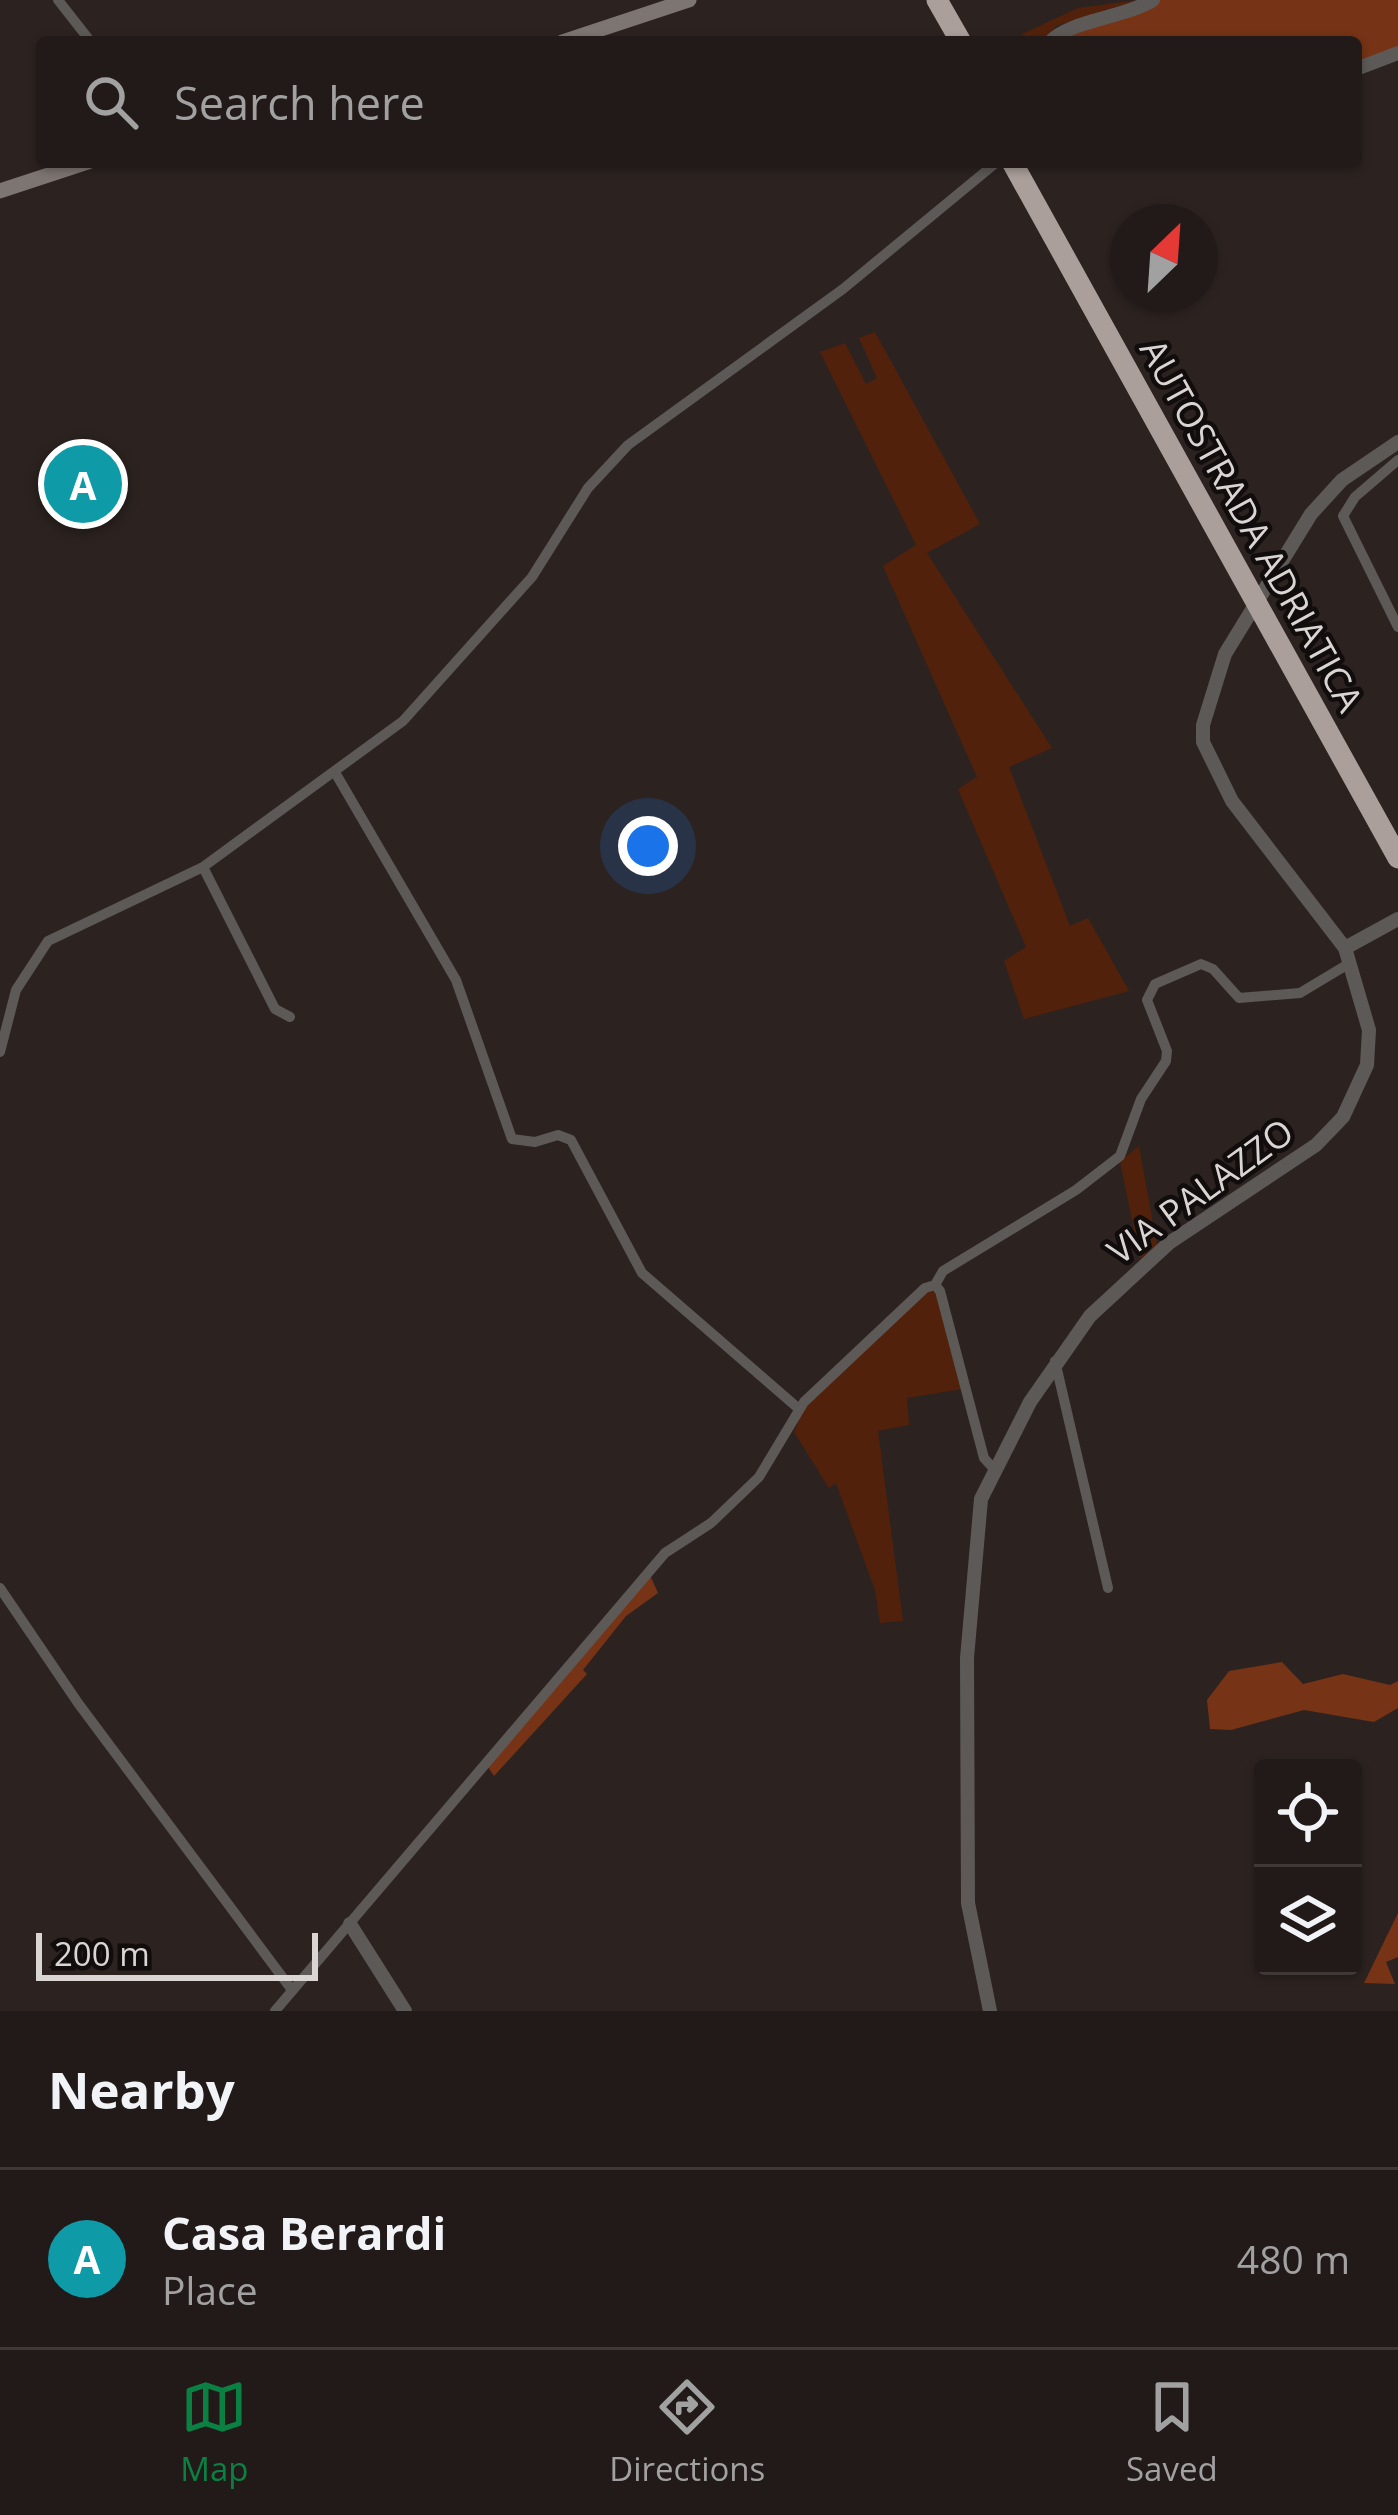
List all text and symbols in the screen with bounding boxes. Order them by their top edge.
search box [36,36,1362,168]
icon: search [78,69,144,135]
text: Search here [174,72,425,133]
north arrow [1110,204,1218,312]
street label: AUTOSTRADA ADRIATICA [1129,330,1375,720]
pin: A [44,439,122,529]
your location [618,816,678,876]
street label: VIA PALAZZO [1097,1107,1303,1275]
map controls [1254,1759,1362,1975]
button: locate [1254,1759,1362,1867]
button: layers [1254,1867,1362,1975]
scale bar [36,1927,318,1980]
text: 200 m [54,1931,150,1976]
text: Nearby [48,2054,235,2124]
text: Casa Berardi [162,2202,446,2263]
text: A [74,2232,100,2285]
text: 480 m [1237,2232,1350,2285]
text: Place [162,2263,258,2316]
tab: Map [180,2374,249,2491]
tab: Directions [609,2374,765,2491]
tab: Saved [1126,2374,1218,2491]

